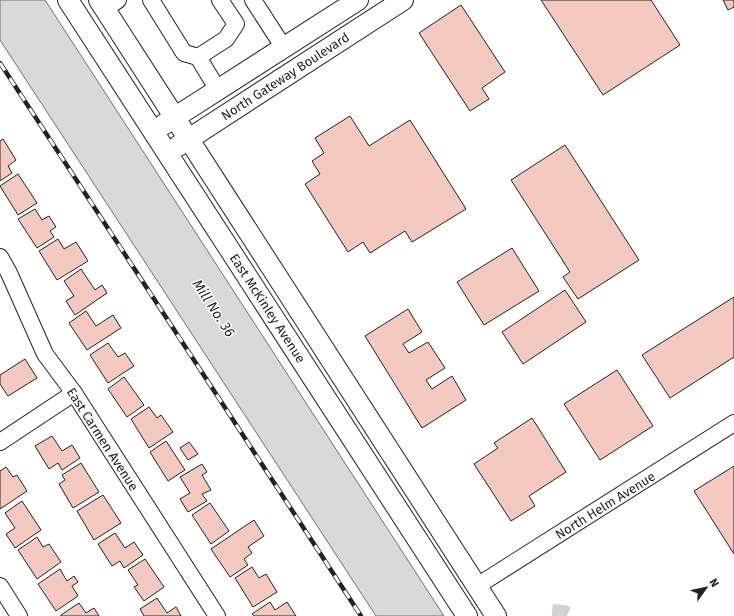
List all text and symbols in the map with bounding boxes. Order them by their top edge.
street label: North Gateway Boulevard [218,29,352,123]
street label: East McKinley Avenue [227,251,308,366]
water label: Mill No. 36 [189,276,238,340]
street label: East Carmen Avenue [64,385,141,494]
street label: North Helm Avenue [553,469,658,542]
north arrow [686,568,726,608]
text: N [707,576,721,589]

